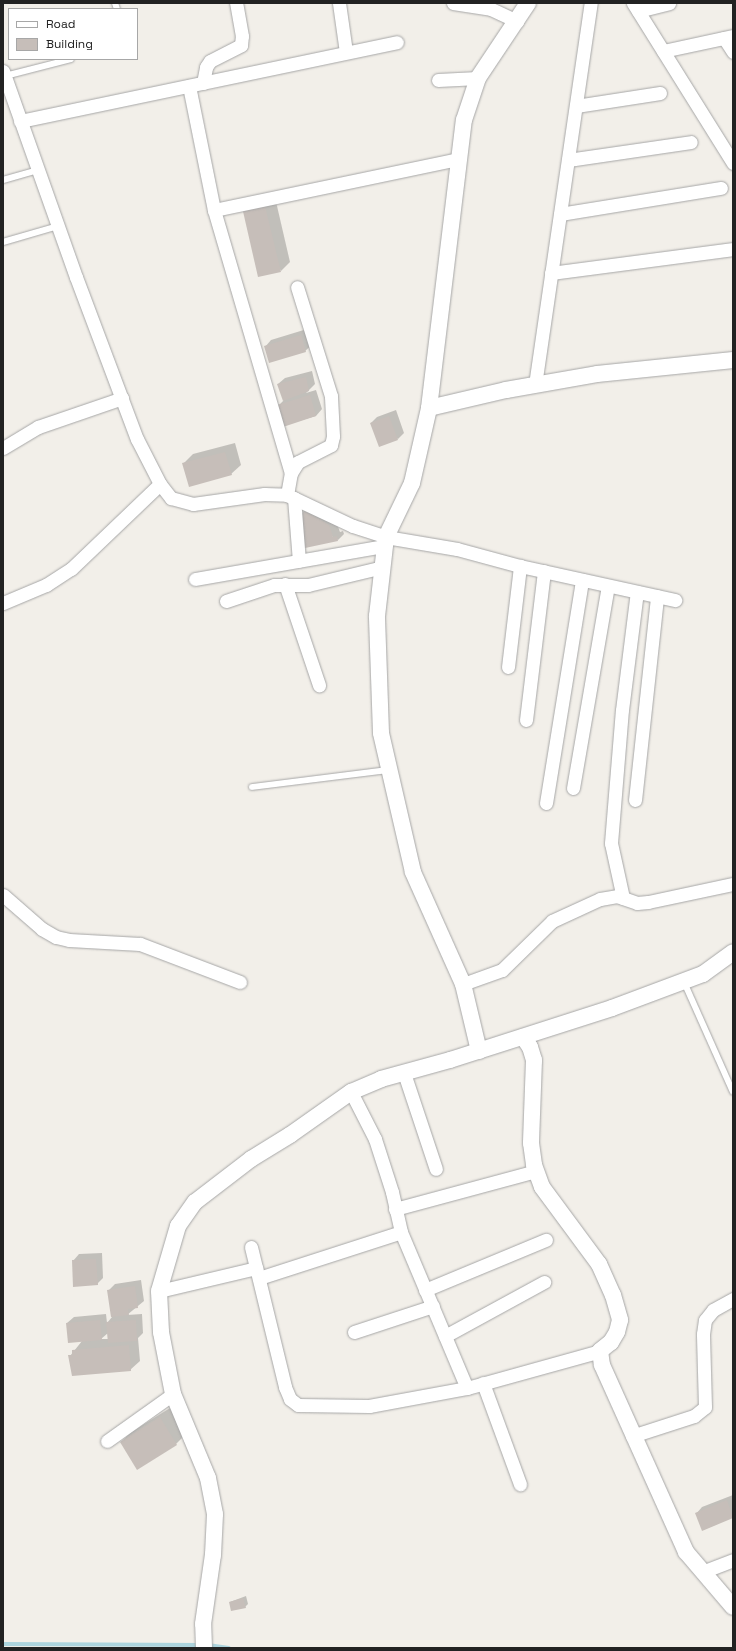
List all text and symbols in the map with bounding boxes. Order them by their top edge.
legend [8,8,138,60]
text: Road [46,16,75,32]
text: Building [46,36,93,52]

